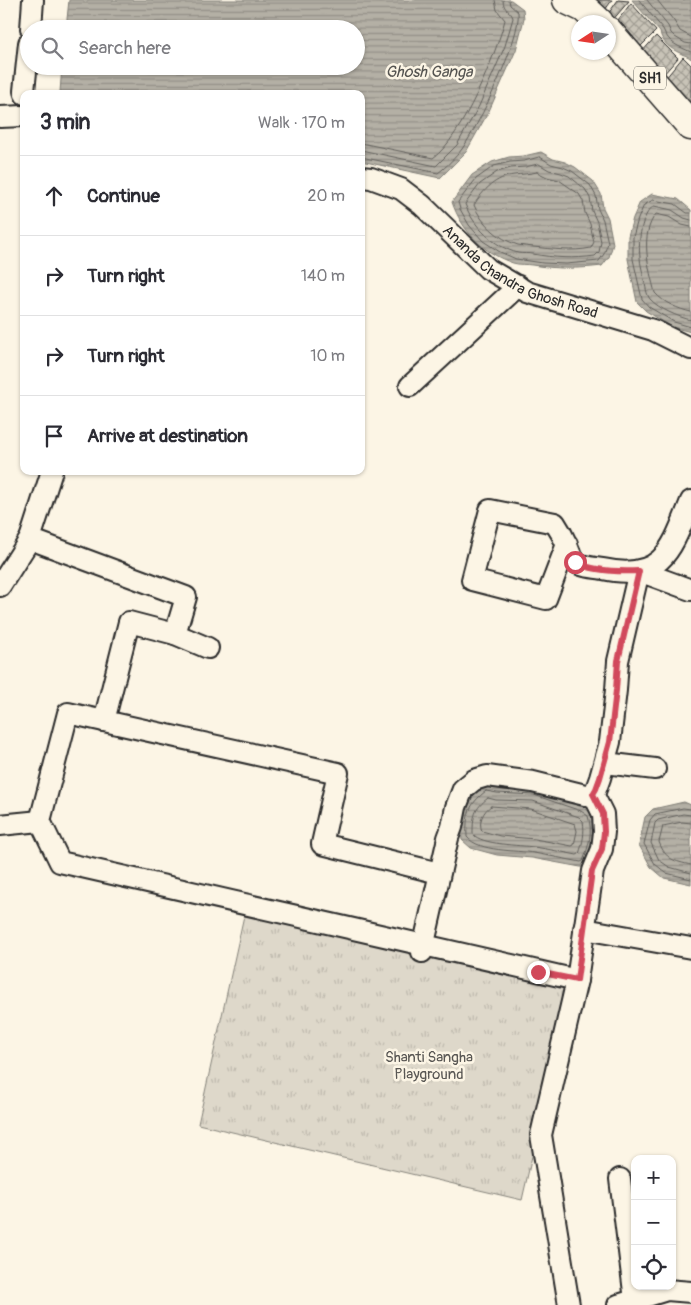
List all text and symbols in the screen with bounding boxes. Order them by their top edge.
north arrow [571,15,616,60]
search box [20,20,365,75]
icon: search [38,34,66,62]
text: Search here [78,36,171,60]
water label: Ghosh Ganga [386,62,474,82]
road number: SH1 [634,66,666,90]
text: 3 min [40,109,90,136]
text: Walk · 170 m [258,113,345,133]
icon: ahead [40,182,68,210]
text: Continue [87,184,160,208]
text: 20 m [307,186,345,206]
street label: Ananda Chandra Ghosh Road [439,221,600,322]
icon: right [40,262,68,290]
text: Turn right [87,264,165,288]
text: 140 m [301,266,345,286]
icon: right [40,342,68,370]
text: Turn right [87,344,165,368]
text: 10 m [310,346,345,366]
icon: arrive [40,422,68,450]
text: Arrive at destination [87,424,248,448]
route start [564,551,587,574]
route end [527,961,550,984]
park label: Shanti Sangha Playground [385,1048,473,1084]
map controls [631,1155,676,1290]
button: + [631,1155,676,1200]
button: − [631,1200,676,1245]
button: locate [631,1245,676,1290]

